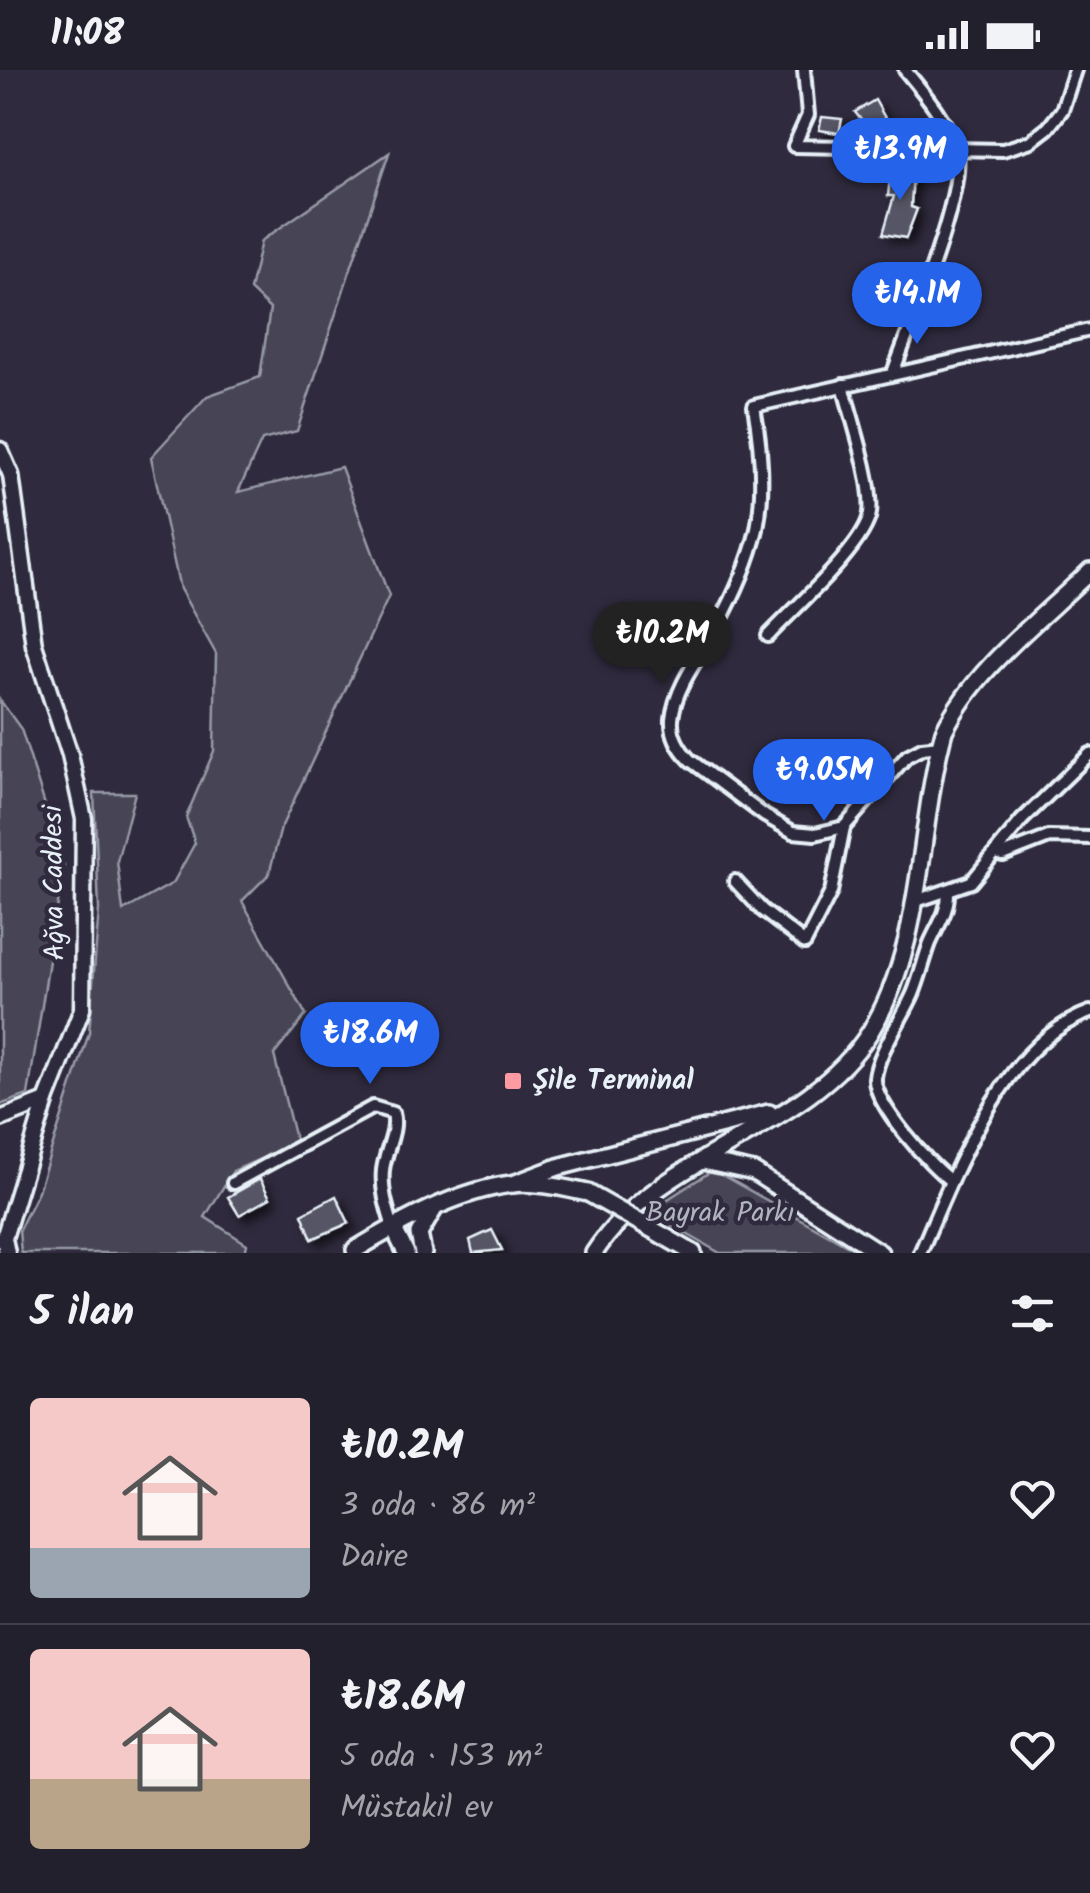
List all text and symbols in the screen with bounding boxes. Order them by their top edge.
text: 11:08 [50,5,124,65]
pin: ₺13.9M [819,118,981,203]
text: ₺13.9M [854,125,946,176]
pin: ₺14.1M [836,262,998,347]
text: ₺14.1M [874,269,960,320]
pin: ₺10.2M [581,602,743,687]
text: ₺10.2M [615,609,709,660]
pin: ₺9.05M [743,739,905,824]
text: ₺9.05M [775,746,873,797]
street label: Ağva Caddesi [31,804,79,961]
pin: ₺18.6M [289,1002,451,1087]
text: ₺18.6M [322,1009,418,1060]
place label: Şile Terminal [533,1059,694,1104]
marker: Şile Terminal [502,1070,524,1092]
park label: Bayrak Parkı [646,1191,794,1236]
text: 5 ilan [30,1280,134,1347]
icon: filters [1005,1286,1060,1341]
text: ₺10.2M [340,1414,464,1481]
icon: home [110,1438,230,1558]
icon: heart [1005,1471,1060,1526]
text: 3 oda · 86 m² [340,1481,535,1532]
text: Daire [340,1532,408,1583]
text: ₺18.6M [340,1665,465,1732]
icon: home [110,1689,230,1809]
icon: heart [1005,1722,1060,1777]
text: 5 oda · 153 m² [340,1732,542,1783]
text: Müstakil ev [340,1783,493,1834]

